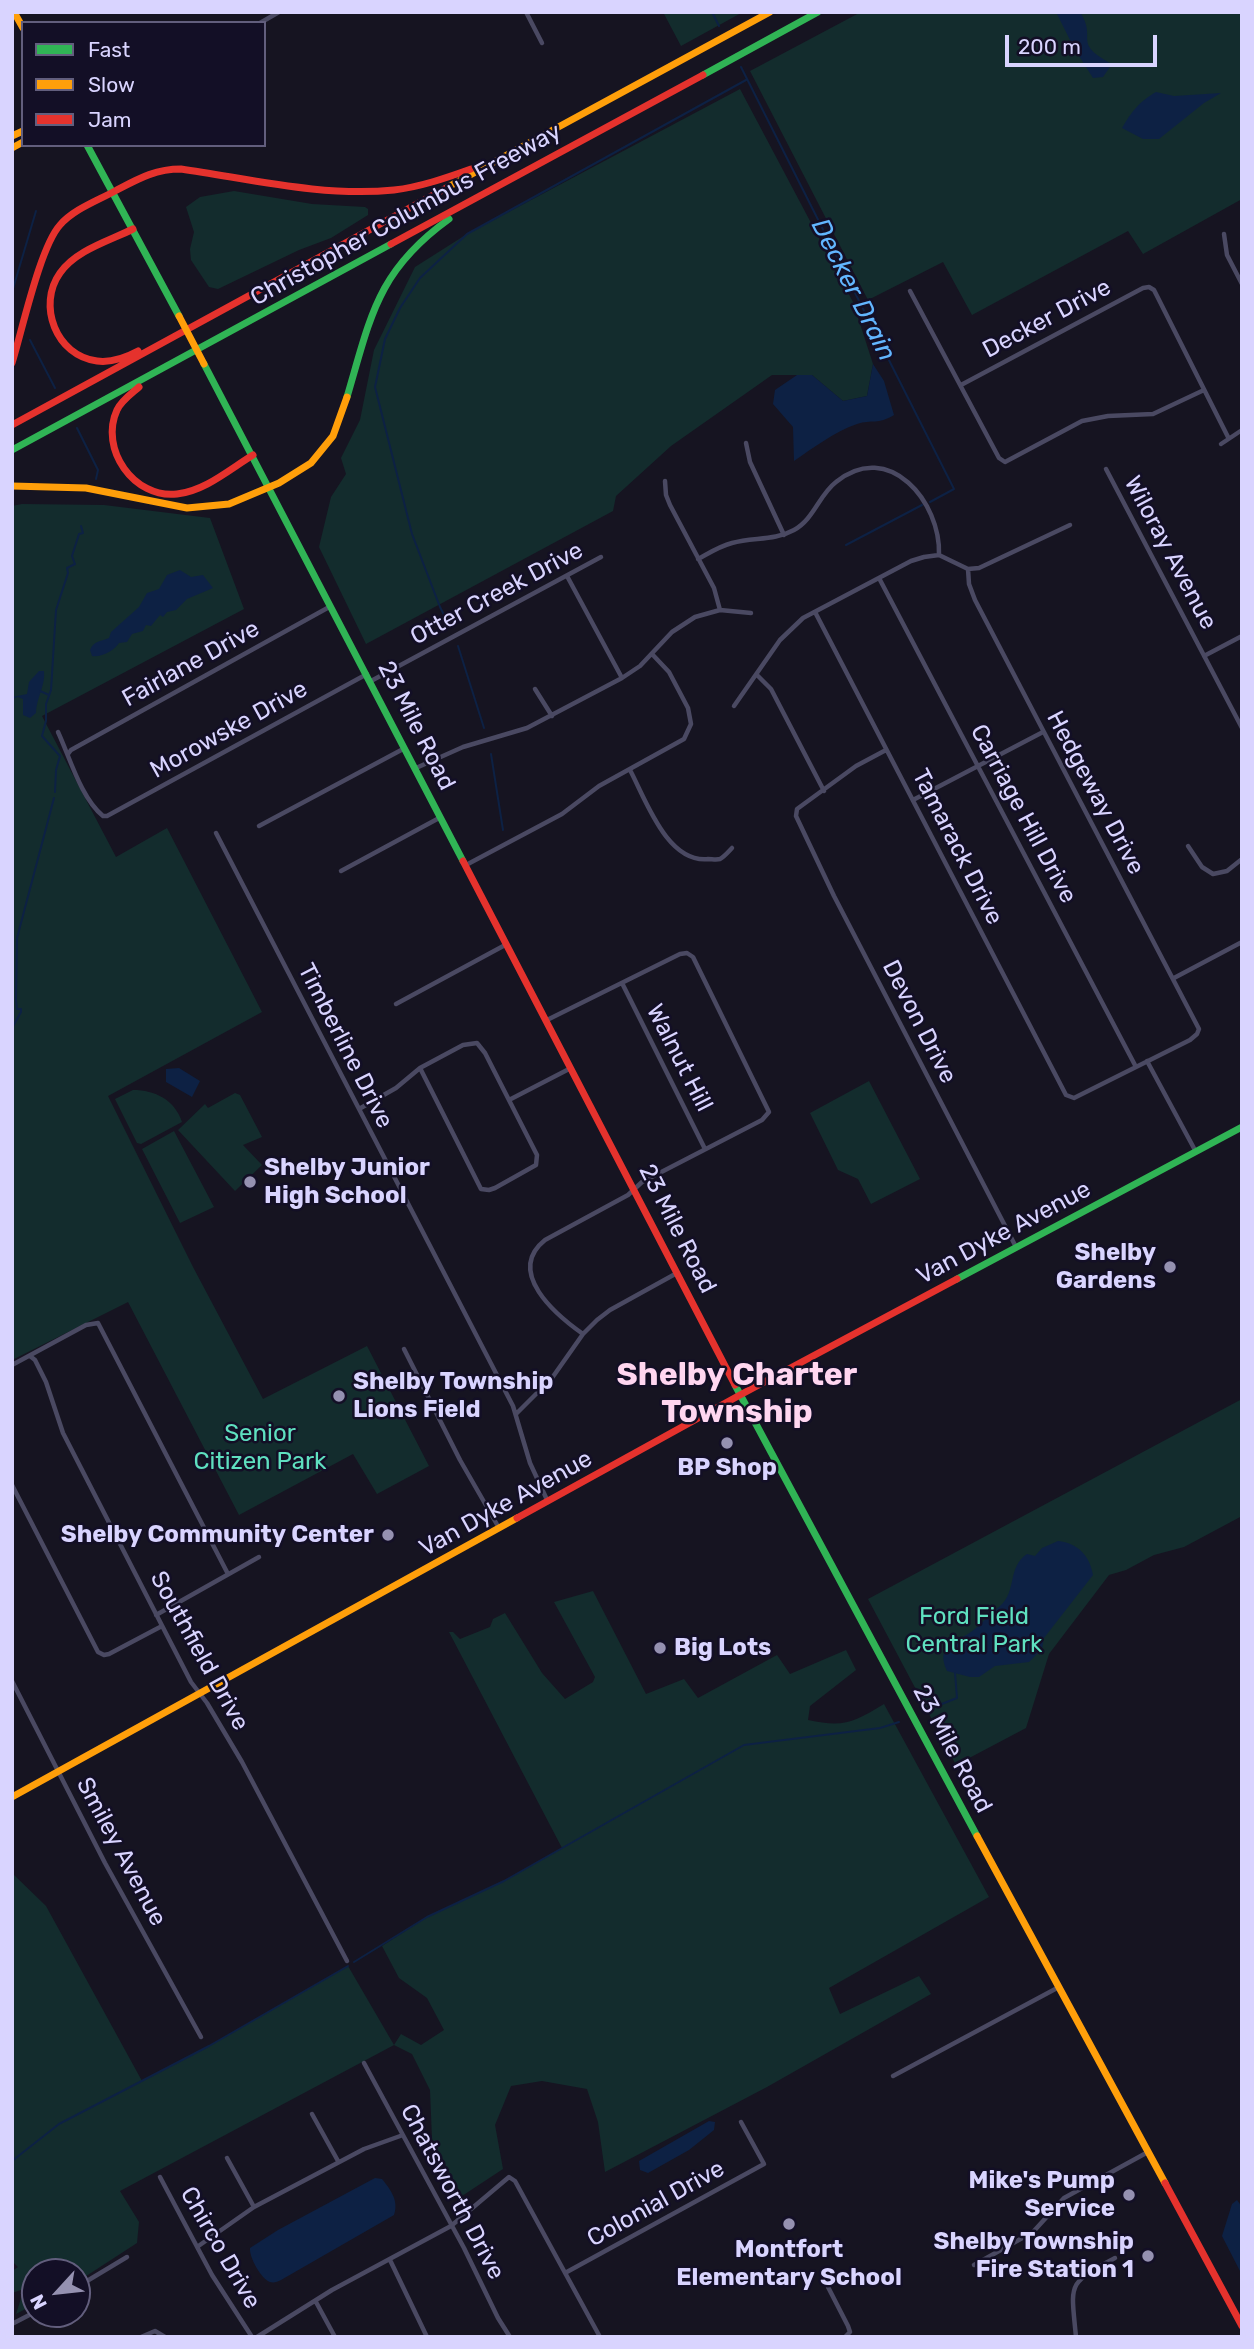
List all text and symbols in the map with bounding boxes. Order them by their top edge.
legend [21,21,266,147]
scale bar [1009,21,1161,65]
text: 200 m [1018,34,1081,59]
text: Fast [88,37,130,62]
text: Slow [88,72,135,97]
text: Jam [88,107,132,132]
street label: Christopher Columbus Freeway [246,117,566,313]
water label: Decker Drain [804,214,902,366]
street label: Decker Drive [978,273,1116,365]
street label: Wiloray Avenue [1117,471,1223,635]
street label: Otter Creek Drive [406,536,588,652]
street label: Fairlane Drive [117,615,265,713]
street label: 23 Mile Road [371,657,461,795]
street label: Morowske Drive [145,675,313,785]
street label: Hedgeway Drive [1040,706,1150,880]
street label: Carriage Hill Drive [964,720,1082,908]
street label: Tamarack Drive [905,764,1009,930]
street label: Devon Drive [876,956,962,1088]
street label: Timberline Drive [291,959,399,1133]
street label: Walnut Hill [640,999,718,1117]
place label: Shelby Junior High School [264,1154,430,1210]
street label: 23 Mile Road [632,1160,722,1298]
marker: Shelby Junior High School [242,1174,258,1190]
street label: Van Dyke Avenue [912,1175,1096,1291]
place label: Shelby Gardens [1056,1239,1156,1295]
marker: Shelby Gardens [1162,1259,1178,1275]
district label: Shelby Charter Township [617,1357,857,1432]
place label: Shelby Township Lions Field [353,1368,553,1424]
marker: Shelby Township Lions Field [331,1388,347,1404]
park label: Senior Citizen Park [194,1420,326,1476]
marker: BP Shop [719,1435,735,1451]
street label: Van Dyke Avenue [415,1445,597,1563]
place label: BP Shop [677,1454,777,1482]
place label: Shelby Community Center [61,1521,374,1549]
marker: Shelby Community Center [380,1527,396,1543]
street label: Southfield Drive [143,1566,255,1736]
park label: Ford Field Central Park [906,1603,1042,1659]
place label: Big Lots [674,1634,771,1662]
marker: Big Lots [652,1640,668,1656]
street label: 23 Mile Road [906,1680,998,1818]
street label: Smiley Avenue [70,1773,172,1931]
street label: Chatsworth Drive [394,2099,510,2285]
street label: Colonial Drive [582,2154,730,2254]
place label: Mike's Pump Service [969,2167,1115,2223]
street label: Chirco Drive [174,2182,266,2314]
marker: Mike's Pump Service [1121,2187,1137,2203]
marker: Montfort Elementary School [781,2216,797,2232]
place label: Shelby Township Fire Station 1 [934,2228,1134,2284]
place label: Montfort Elementary School [676,2236,902,2292]
marker: Shelby Township Fire Station 1 [1140,2248,1156,2264]
north arrow [21,2258,91,2328]
text: N [25,2291,52,2313]

